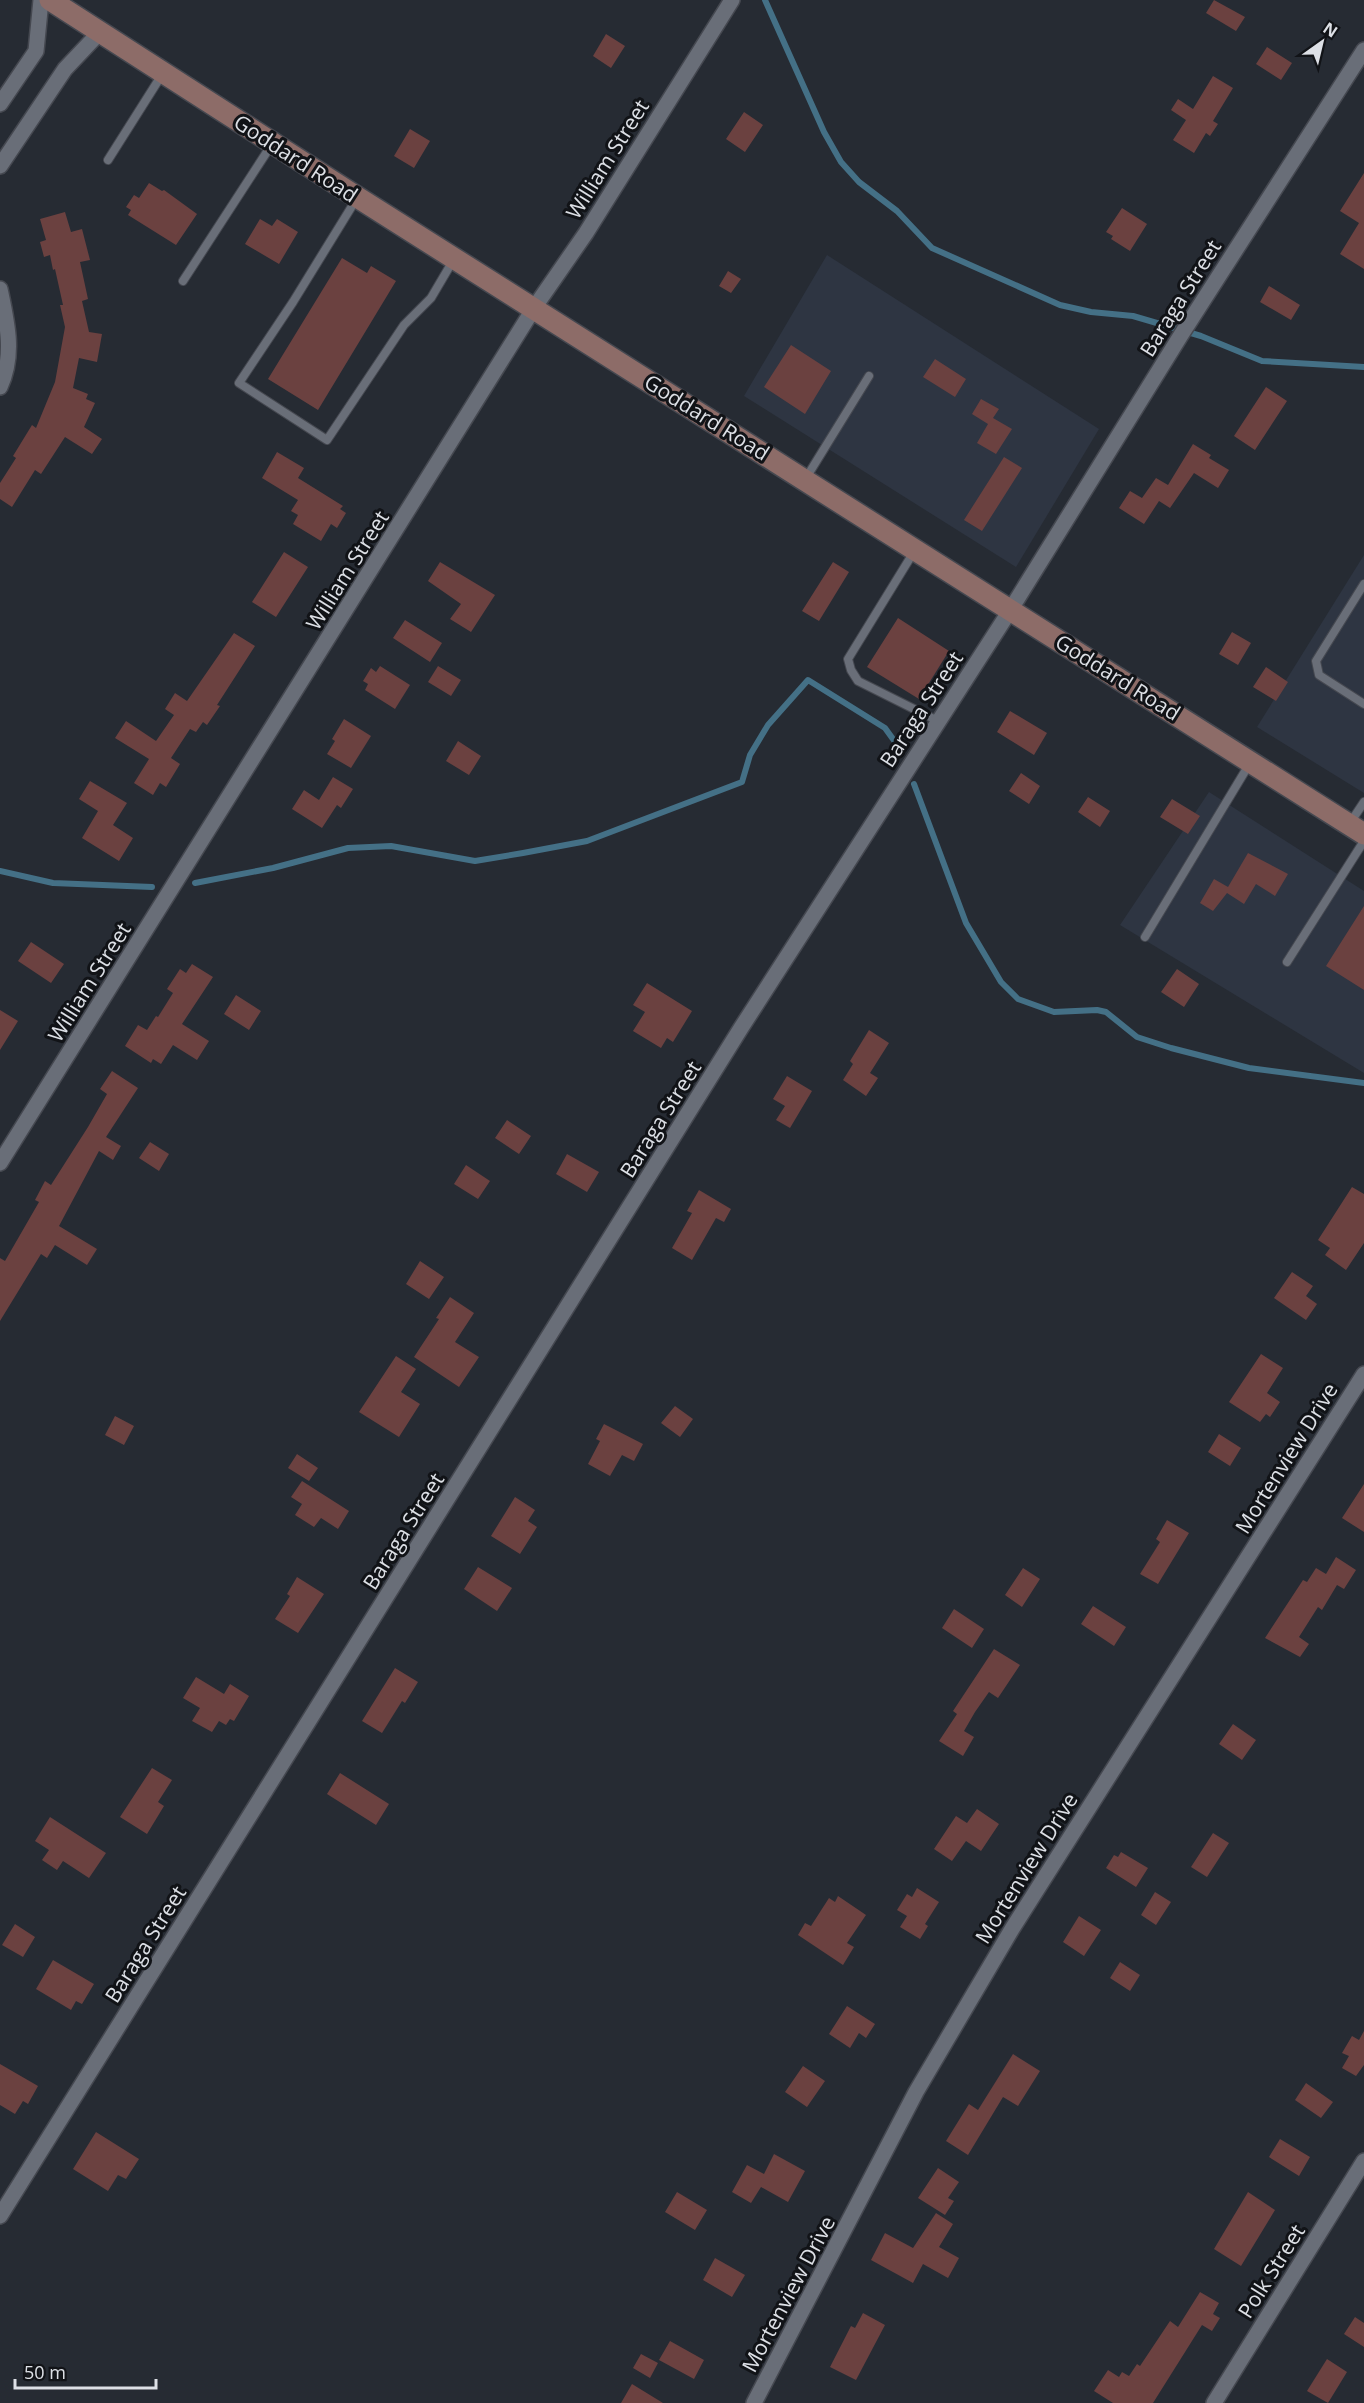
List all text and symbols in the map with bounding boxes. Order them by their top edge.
north arrow [1292,12,1352,72]
text: N [1319,17,1342,42]
street label: William Street [559,94,655,224]
street label: Goddard Road [229,108,363,208]
street label: Baraga Street [1133,234,1227,362]
street label: Goddard Road [639,367,775,467]
street label: William Street [299,505,395,635]
street label: Goddard Road [1050,627,1186,727]
street label: Baraga Street [873,646,969,772]
street label: William Street [41,917,137,1047]
street label: Baraga Street [613,1055,707,1183]
street label: Mortenview Drive [1228,1377,1344,1539]
street label: Baraga Street [356,1467,450,1595]
street label: Mortenview Drive [968,1787,1084,1949]
street label: Baraga Street [98,1880,192,2008]
street label: Mortenview Drive [735,2211,841,2377]
street label: Polk Street [1231,2219,1311,2323]
scale bar [15,2352,156,2390]
text: 50 m [24,2360,66,2384]

